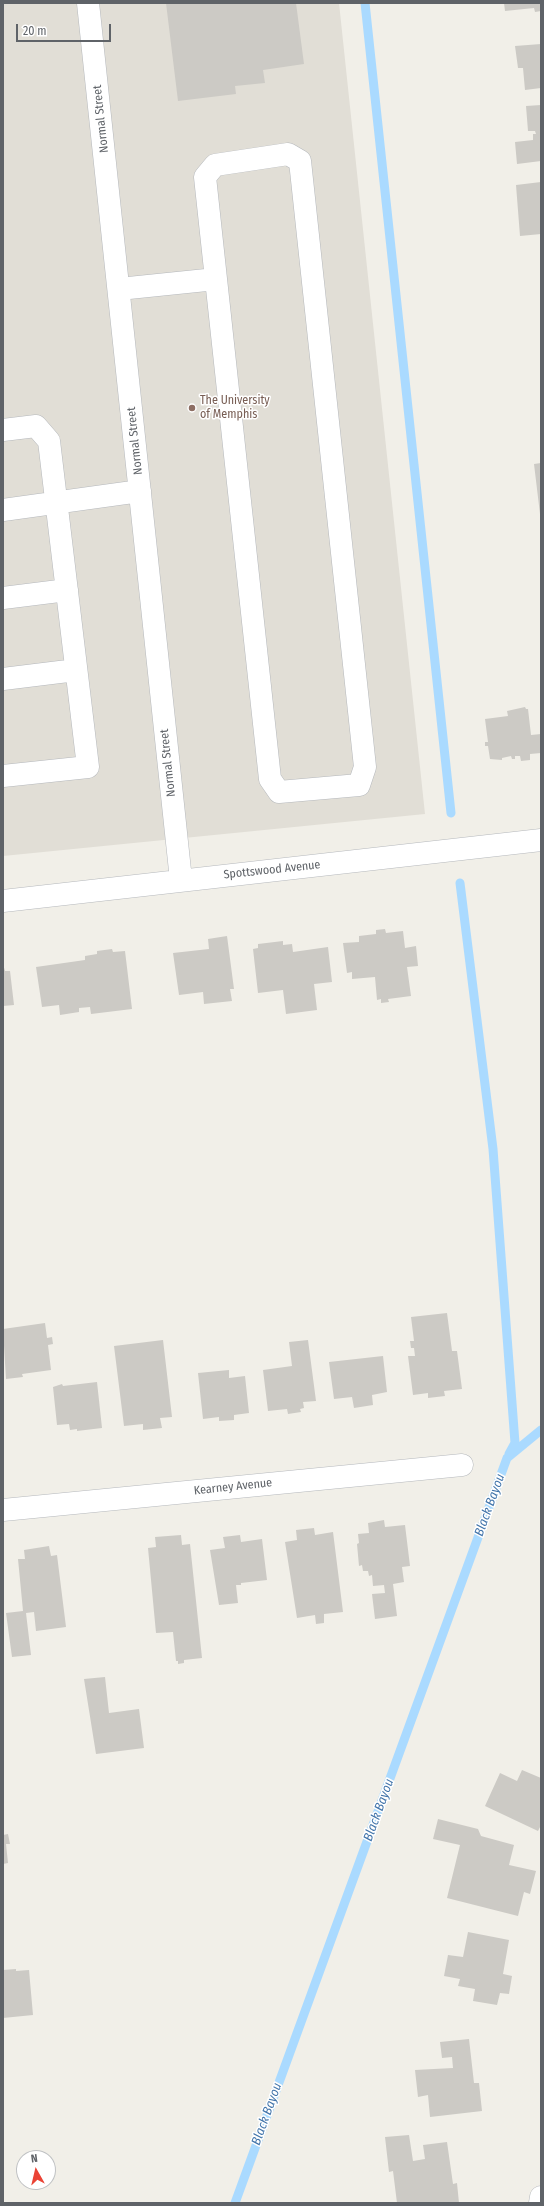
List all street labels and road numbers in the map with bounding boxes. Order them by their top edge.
street label: Normal Street [90,84,112,154]
street label: Normal Street [124,406,146,476]
street label: Normal Street [157,728,179,798]
street label: Spottswood Avenue [223,858,321,882]
street label: Kearney Avenue [193,1476,273,1498]

